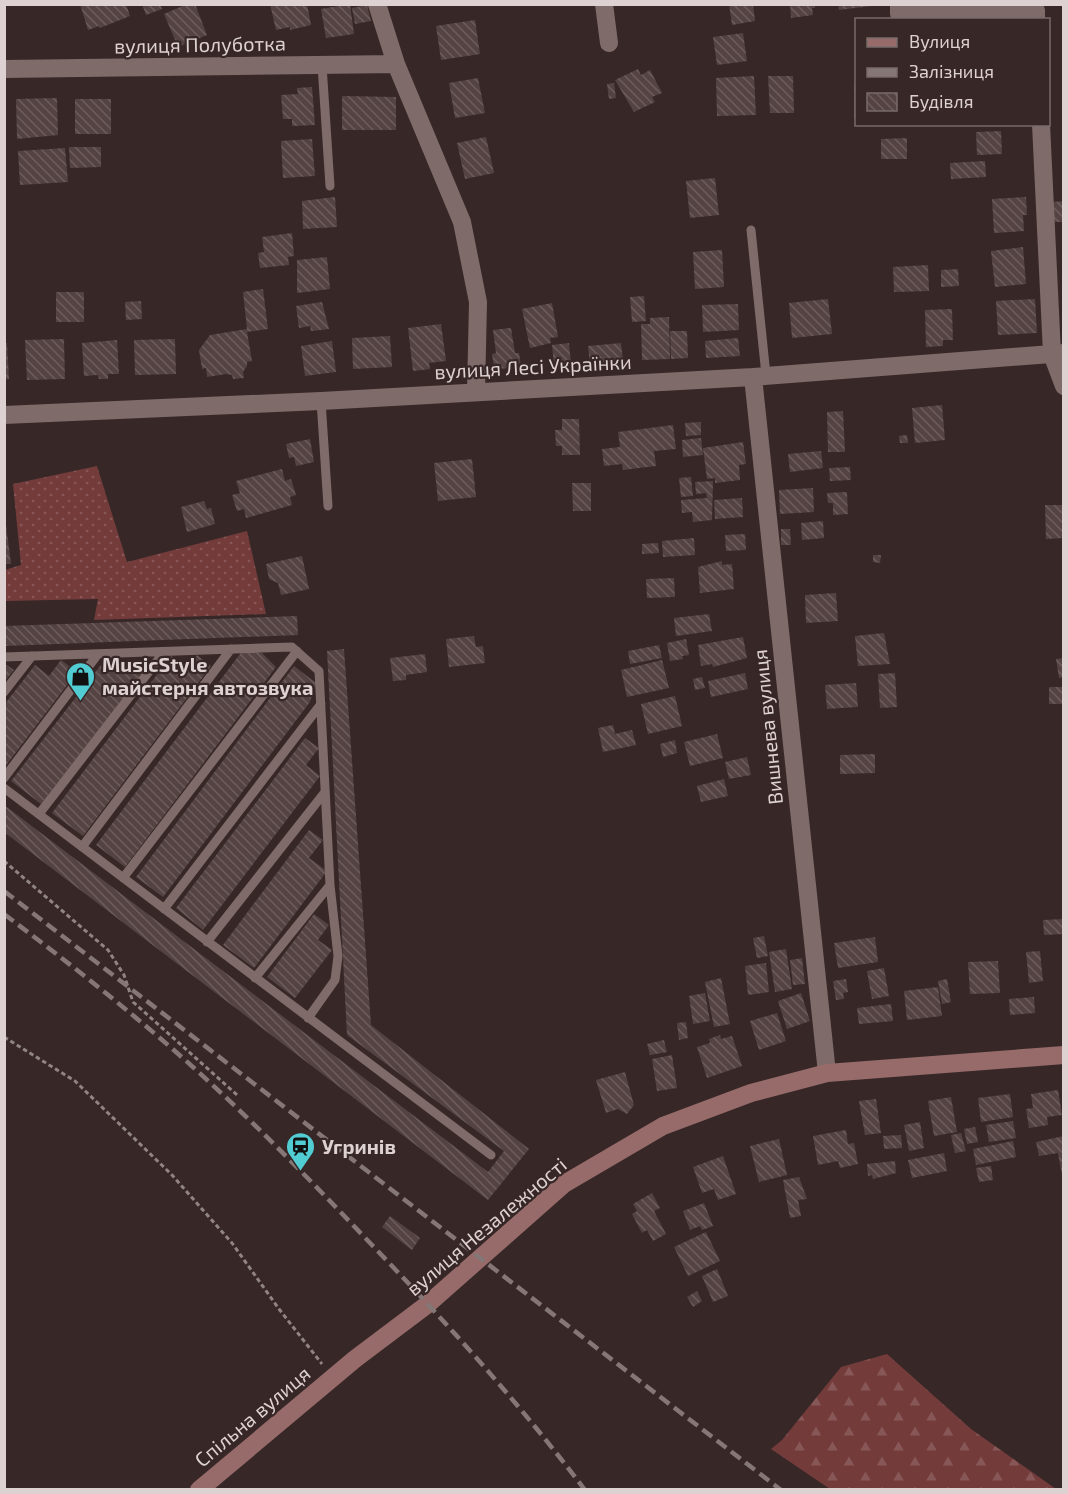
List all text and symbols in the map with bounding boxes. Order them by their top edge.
legend [855,18,1050,126]
text: Вулиця [909,30,970,52]
street label: вулиця Полуботка [114,31,286,58]
text: Залізниця [909,60,994,82]
text: Будівля [909,90,973,112]
street label: вулиця Лесі Українки [434,349,632,384]
street label: Вишнева вулиця [747,648,788,806]
place label: MusicStyle майстерня автозвука [102,652,313,699]
shop icon: MusicStyle майстерня автозвука [65,660,97,702]
station icon: Угринів [285,1130,317,1172]
place label: Угринів [322,1134,396,1158]
street label: вулиця Незалежності [401,1152,572,1301]
street label: Спільна вулиця [189,1361,315,1472]

